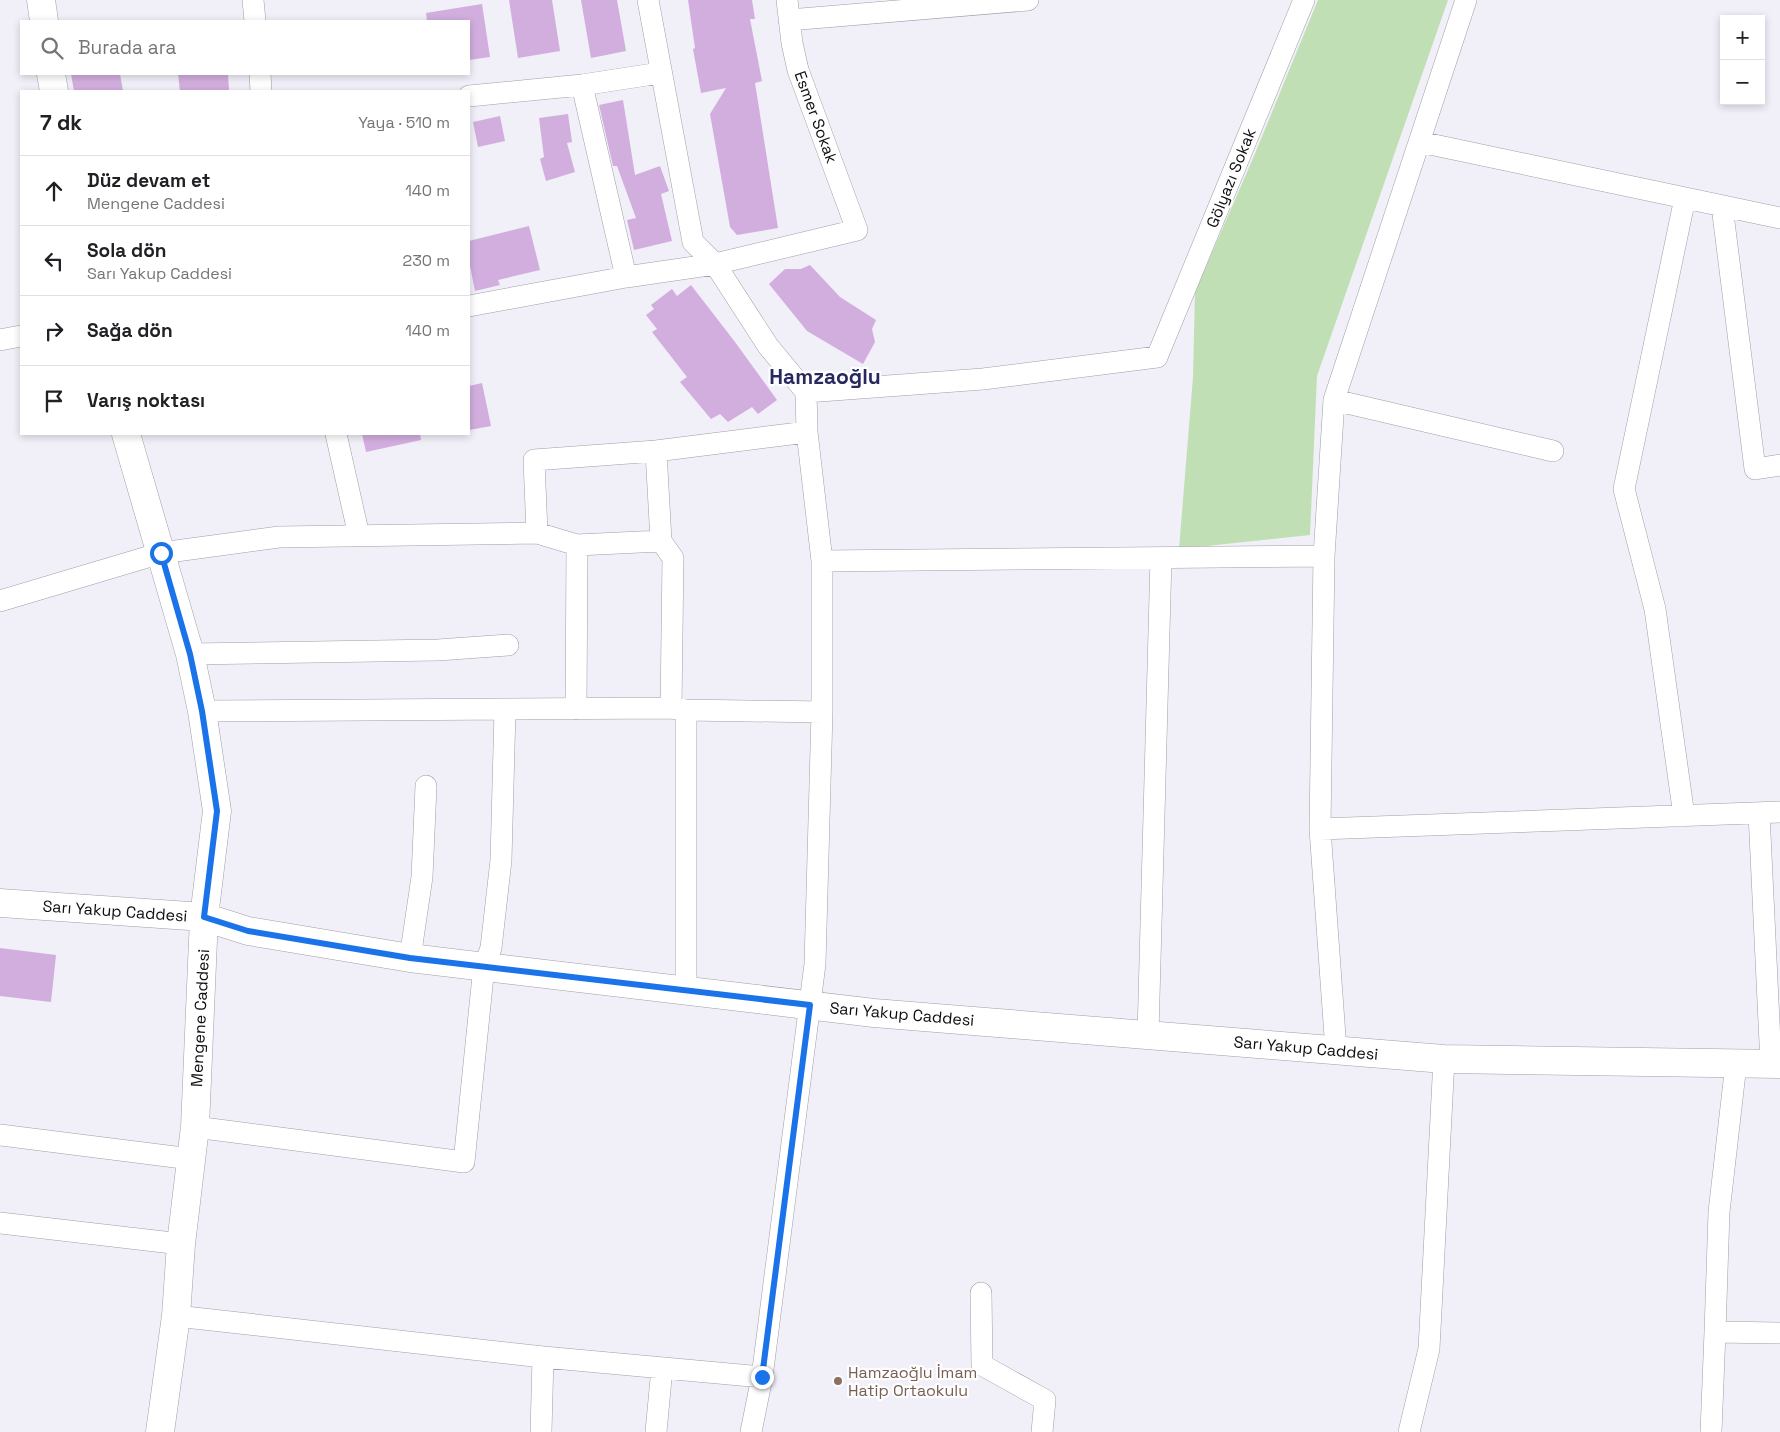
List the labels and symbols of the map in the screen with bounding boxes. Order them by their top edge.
street label: Esmer Sokak [790,68,843,166]
street label: Gölyazı Sokak [1201,125,1261,231]
district label: Hamzaoğlu [769,363,881,390]
route start [150,542,173,565]
street label: Sarı Yakup Caddesi [42,895,188,927]
street label: Mengene Caddesi [186,949,214,1087]
street label: Sarı Yakup Caddesi [829,997,975,1031]
street label: Sarı Yakup Caddesi [1233,1031,1379,1065]
place label: Hamzaoğlu İmam Hatip Ortaokulu [848,1362,977,1401]
route end [751,1366,774,1389]
marker: Hamzaoğlu İmam Hatip Ortaokulu [832,1375,844,1387]

